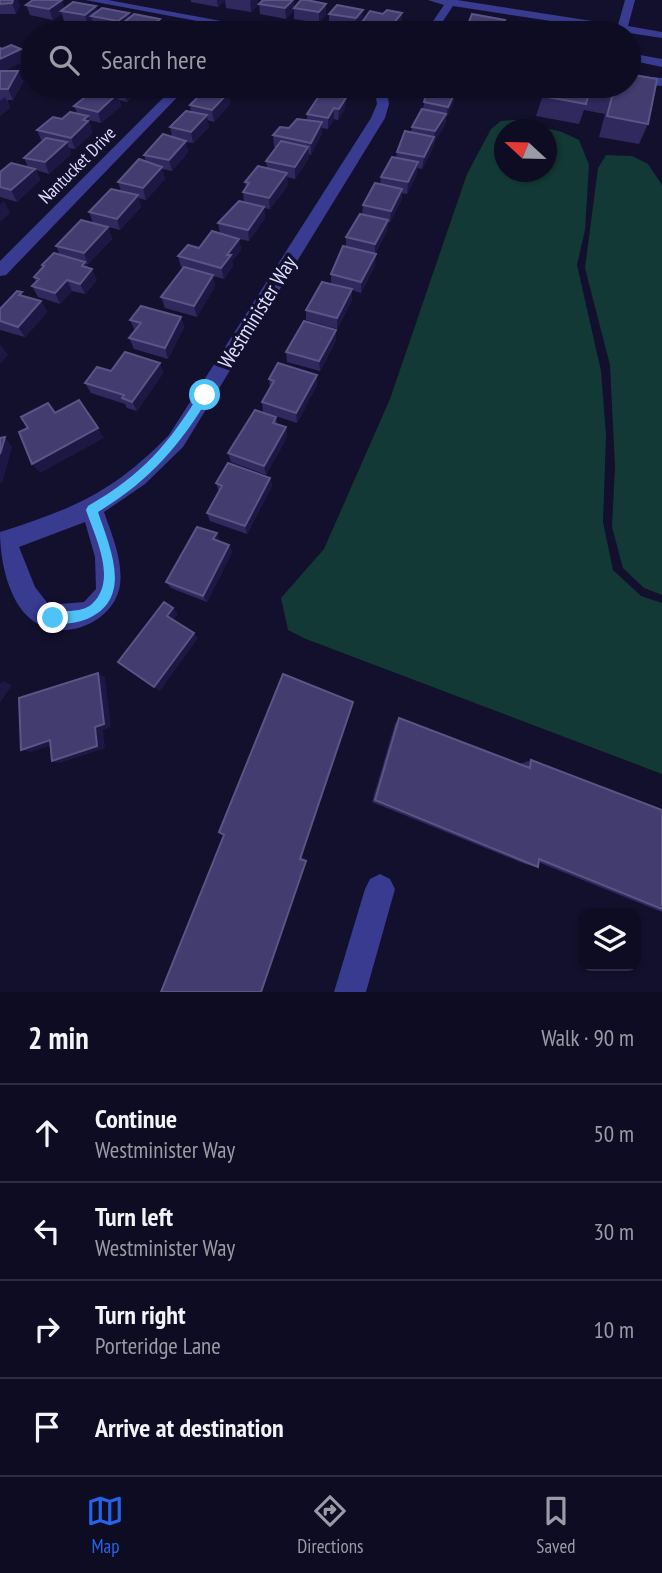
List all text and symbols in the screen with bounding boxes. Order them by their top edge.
search box [21,21,641,98]
icon: search [45,41,83,79]
text: Search here [101,43,207,76]
north arrow [494,119,557,182]
street label: Nantucket Drive [34,122,120,208]
street label: Westminister Way [212,251,302,373]
route start [189,379,220,410]
route end [37,602,68,633]
map controls [578,908,641,971]
button: layers [578,908,641,971]
text: 2 min [28,1018,89,1057]
text: Walk · 90 m [541,1023,634,1052]
text: Continue [95,1102,177,1135]
icon: ahead [28,1114,66,1152]
text: 50 m [593,1119,634,1148]
text: Westminister Way [95,1135,235,1164]
text: Turn left [95,1200,173,1233]
icon: left [28,1212,66,1250]
text: 30 m [593,1217,634,1246]
text: Westminister Way [95,1233,235,1262]
text: Turn right [95,1298,186,1331]
icon: right [28,1310,66,1348]
text: 10 m [593,1315,634,1344]
text: Porteridge Lane [95,1331,221,1360]
icon: arrive [28,1408,66,1446]
text: Arrive at destination [95,1411,284,1444]
tab: Map [86,1492,124,1558]
tab: Directions [297,1492,363,1558]
tab: Saved [536,1492,576,1558]

